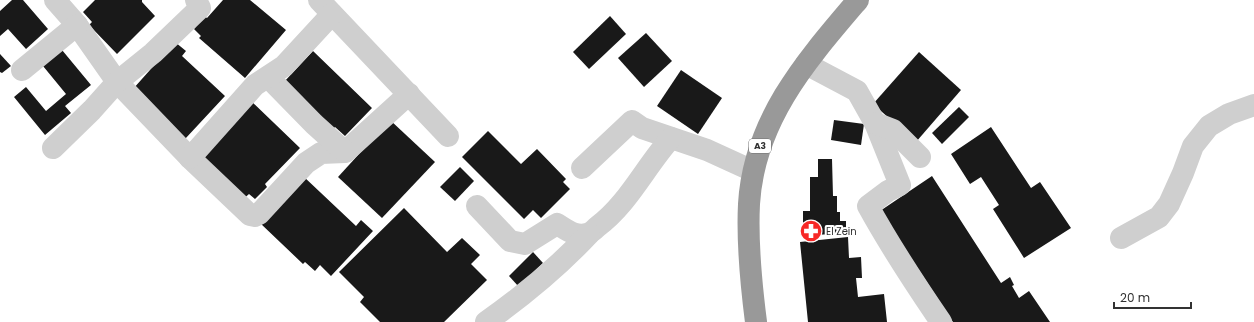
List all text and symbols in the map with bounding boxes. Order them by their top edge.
road number: A3 [749,139,771,153]
pharmacy icon: El Zein [798,218,824,244]
place label: El Zein [826,224,857,239]
scale bar [1114,284,1191,310]
text: 20 m [1120,289,1150,306]

